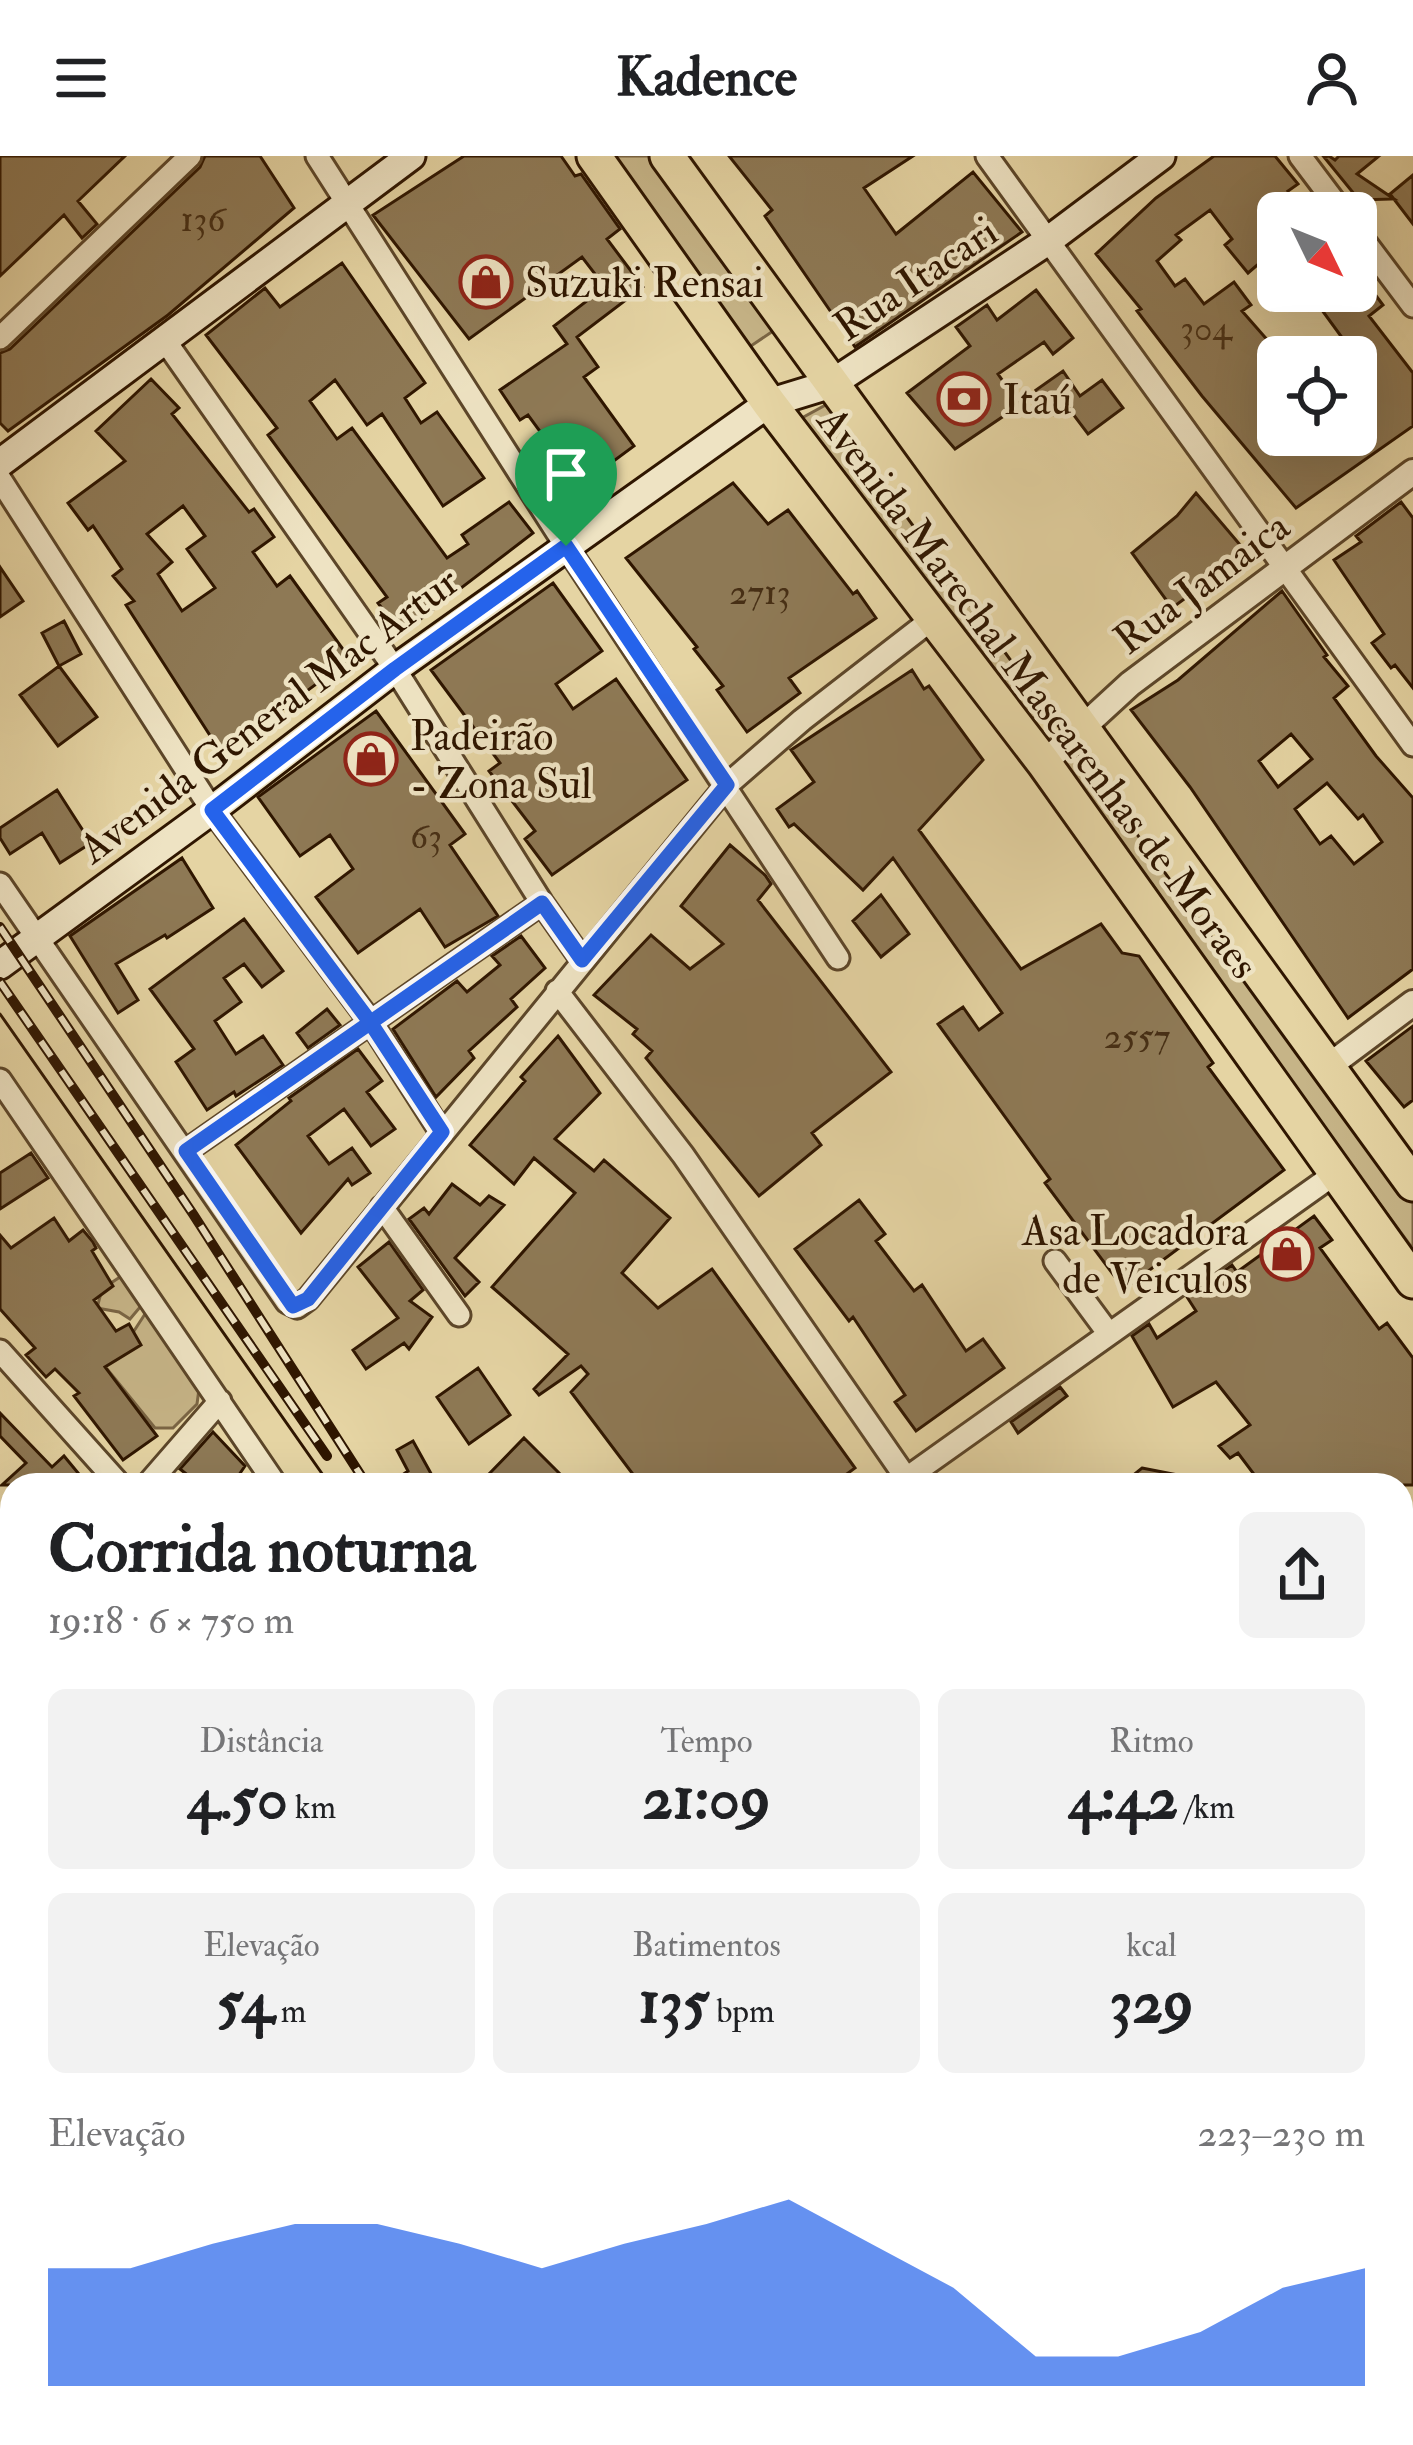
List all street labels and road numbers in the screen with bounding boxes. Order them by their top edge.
street label: Rua Itacari [825,206,1008,353]
street label: Avenida Marechal Mascarenhas de Moraes [805,396,1270,989]
street label: Rua Jamaica [1104,500,1301,666]
street label: Avenida General Mac Artur [68,556,469,876]

